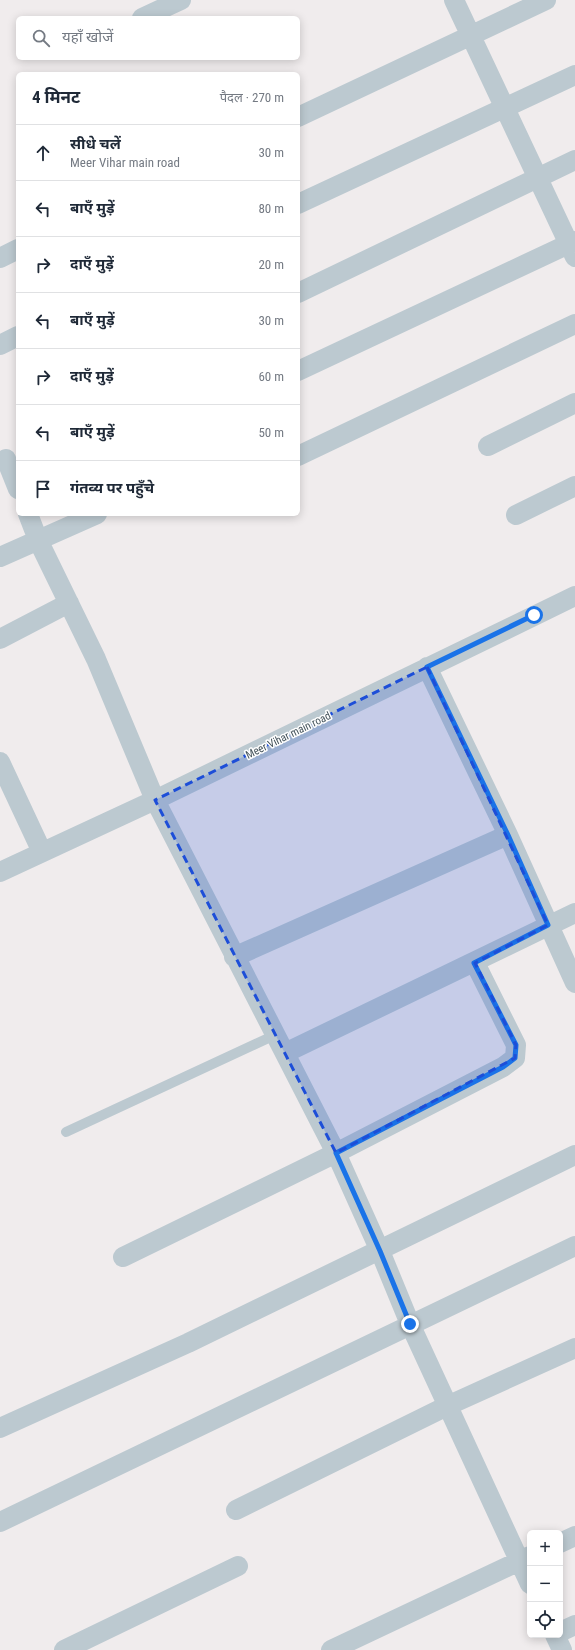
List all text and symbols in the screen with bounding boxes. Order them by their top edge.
search box [16,16,300,60]
icon: search [30,27,52,49]
text: यहाँ खोजें [62,28,113,46]
text: 4 मिनट [32,87,80,107]
text: पैदल · 270 m [220,90,284,105]
text: सीधे चलें [70,135,121,153]
icon: ahead [32,142,54,164]
text: 30 m [258,145,284,160]
text: Meer Vihar main road [70,155,180,170]
icon: left [32,198,54,220]
text: बाएँ मुड़ें [70,199,115,217]
text: 80 m [258,201,284,216]
icon: right [32,254,54,276]
text: दाएँ मुड़ें [70,255,114,273]
text: 20 m [258,257,284,272]
icon: left [32,310,54,332]
text: बाएँ मुड़ें [70,311,115,329]
text: 30 m [258,313,284,328]
icon: right [32,366,54,388]
text: दाएँ मुड़ें [70,367,114,385]
text: 60 m [258,369,284,384]
icon: left [32,422,54,444]
text: बाएँ मुड़ें [70,423,115,441]
text: 50 m [258,425,284,440]
icon: arrive [32,478,54,500]
text: गंतव्य पर पहुँचे [70,479,154,497]
route start [525,606,543,624]
street label: Meer Vihar main road [244,709,333,762]
route end [401,1315,419,1333]
map controls [527,1530,563,1638]
button: + [527,1530,563,1566]
button: − [527,1566,563,1602]
button: locate [527,1602,563,1638]

